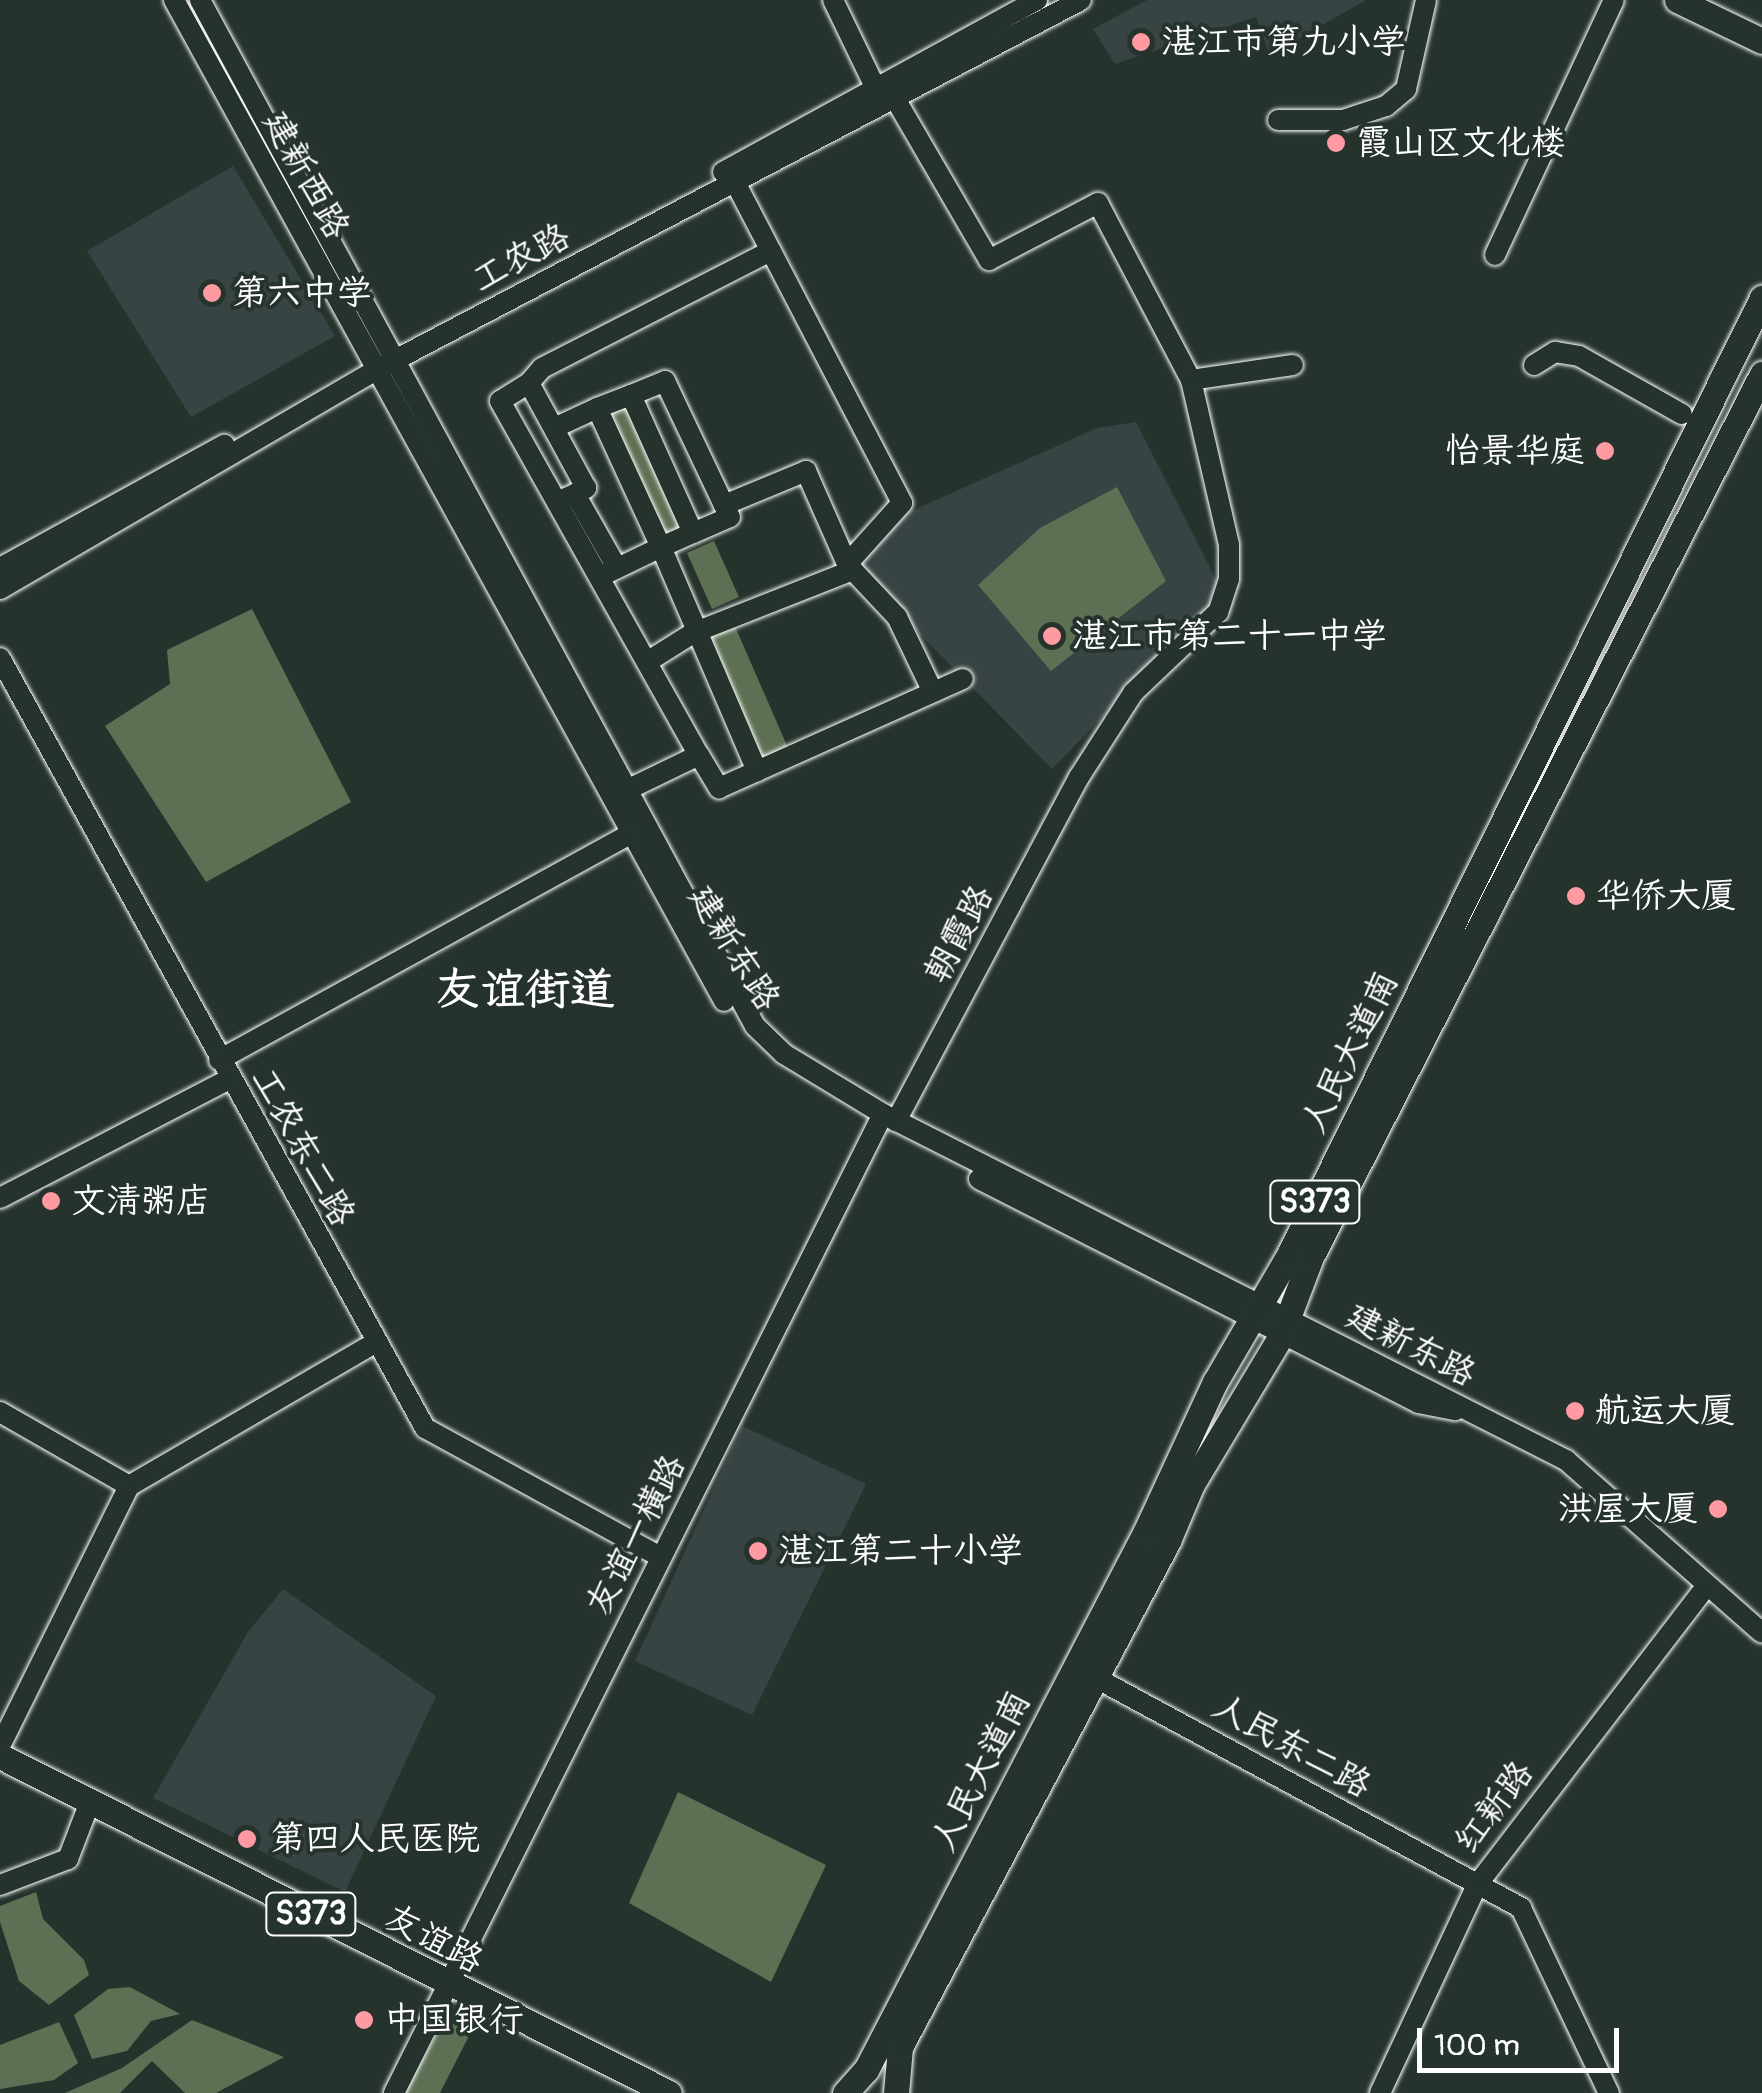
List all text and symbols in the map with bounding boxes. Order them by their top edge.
place label: 湛江市第九小学 [1161,21,1406,63]
marker: 湛江市第九小学 [1130,31,1152,53]
street label: 建新西路 [254,104,358,246]
place label: 霞山区文化楼 [1356,122,1566,164]
marker: 霞山区文化楼 [1325,132,1347,154]
street label: 工农路 [465,215,577,301]
place label: 第六中学 [232,272,372,314]
marker: 第六中学 [201,282,223,304]
place label: 怡景华庭 [1445,430,1585,472]
marker: 怡景华庭 [1594,440,1616,462]
place label: 湛江市第二十一中学 [1072,615,1387,657]
marker: 湛江市第二十一中学 [1041,625,1063,647]
place label: 华侨大厦 [1596,875,1736,917]
street label: 建新东路 [679,878,789,1018]
street label: 朝霞路 [916,878,1002,990]
marker: 华侨大厦 [1565,885,1587,907]
district label: 友谊街道 [435,964,615,1018]
street label: 人民大道南 [1293,964,1407,1140]
street label: 工农东二路 [242,1060,364,1234]
road number: S373 [1268,1175,1362,1229]
place label: 文清粥店 [71,1180,211,1222]
marker: 文清粥店 [40,1190,62,1212]
street label: 建新东路 [1339,1295,1483,1395]
place label: 航运大厦 [1595,1390,1735,1432]
marker: 航运大厦 [1564,1400,1586,1422]
street label: 友谊一横路 [578,1448,694,1622]
place label: 洪屋大厦 [1558,1488,1698,1530]
marker: 洪屋大厦 [1707,1498,1729,1520]
place label: 湛江第二十小学 [778,1530,1023,1572]
marker: 湛江第二十小学 [747,1540,769,1562]
street label: 人民大道南 [923,1684,1039,1858]
street label: 人民东二路 [1205,1685,1379,1807]
street label: 红新路 [1446,1752,1542,1862]
place label: 第四人民医院 [270,1818,480,1860]
marker: 第四人民医院 [234,1826,260,1852]
road number: S373 [264,1887,358,1941]
street label: 友谊路 [378,1896,490,1982]
place label: 中国银行 [384,1999,524,2041]
scale bar [1422,2008,1624,2070]
marker: 中国银行 [353,2009,375,2031]
text: 100 m [1434,2027,1520,2064]

